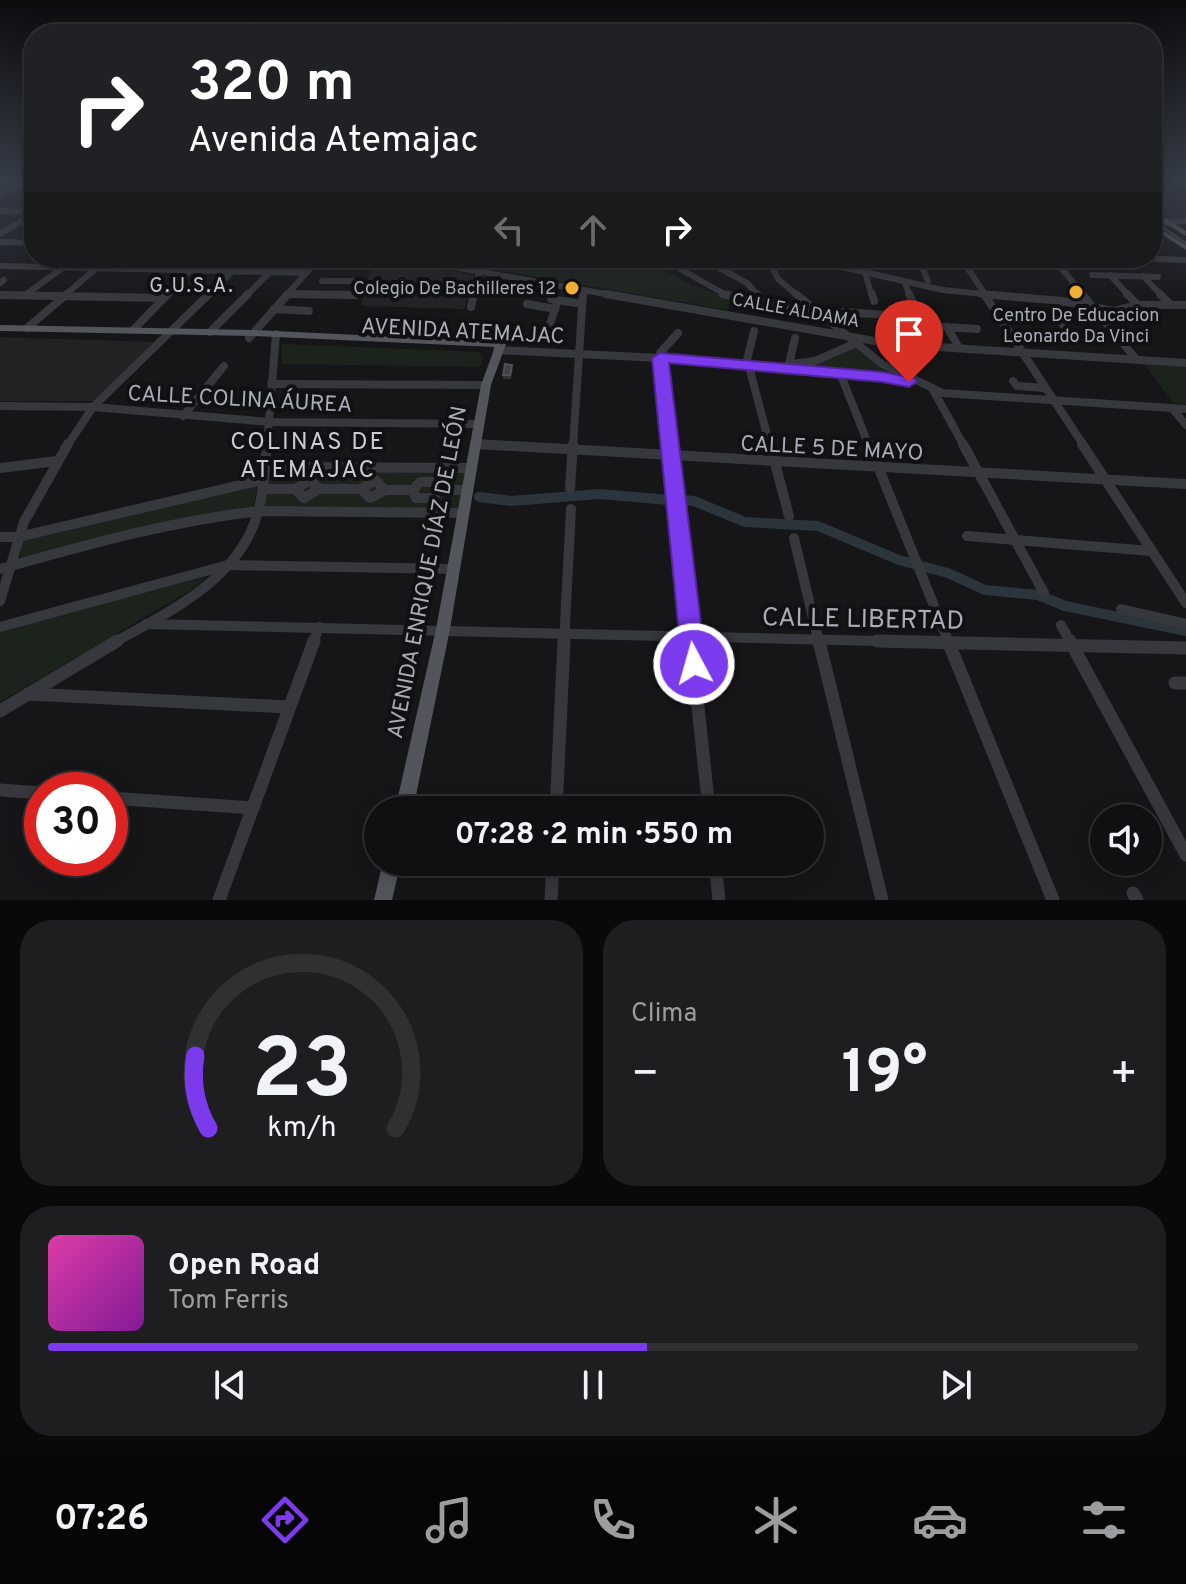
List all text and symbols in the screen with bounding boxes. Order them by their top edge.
text: 320 m [188,50,355,120]
icon: right [56,56,160,160]
text: Avenida Atemajac [188,119,478,165]
icon: left [487,208,531,252]
icon: ahead [571,208,615,252]
icon: right [655,208,699,252]
district label: G.U.S.A. [149,274,235,300]
place label: Colegio De Bachilleres 12 [353,278,556,301]
marker: Colegio De Bachilleres 12 [563,279,581,297]
marker: Centro De Educacion Leonardo Da Vinci [1067,283,1085,301]
street label: CALLE ALDAMA [730,289,861,334]
pin [875,300,943,382]
place label: Centro De Educacion Leonardo Da Vinci [993,305,1159,349]
icon: arrive [887,312,931,356]
street label: AVENIDA ATEMAJAC [360,314,565,351]
street label: CALLE COLINA ÁUREA [127,379,353,420]
street label: AVENIDA ENRIQUE DÍAZ DE LEÓN [380,403,474,741]
district label: COLINAS DE ATEMAJAC [230,428,386,486]
street label: CALLE 5 DE MAYO [740,431,924,468]
street label: CALLE LIBERTAD [762,602,964,639]
position arrow [652,622,736,706]
speed limit sign: 30 [24,772,128,876]
map controls [1090,804,1162,876]
button: sound [1090,804,1162,876]
text: 07:28 · 2 min · 550 m [455,817,733,854]
text: Clima [631,998,697,1031]
text: 23 [251,1022,352,1127]
text: 19° [842,1038,927,1114]
text: − [631,1048,659,1104]
text: + [1110,1048,1138,1104]
text: km/h [267,1111,336,1147]
text: Open Road [168,1248,320,1285]
text: Tom Ferris [168,1285,289,1318]
icon: previous [208,1363,252,1407]
icon: pause [571,1363,615,1407]
icon: next [934,1363,978,1407]
icon: directions [257,1492,313,1548]
icon: music [421,1492,477,1548]
icon: phone [585,1492,641,1548]
icon: climate [748,1492,804,1548]
icon: car [912,1492,968,1548]
icon: filters [1076,1492,1132,1548]
text: 07:26 [54,1497,149,1543]

